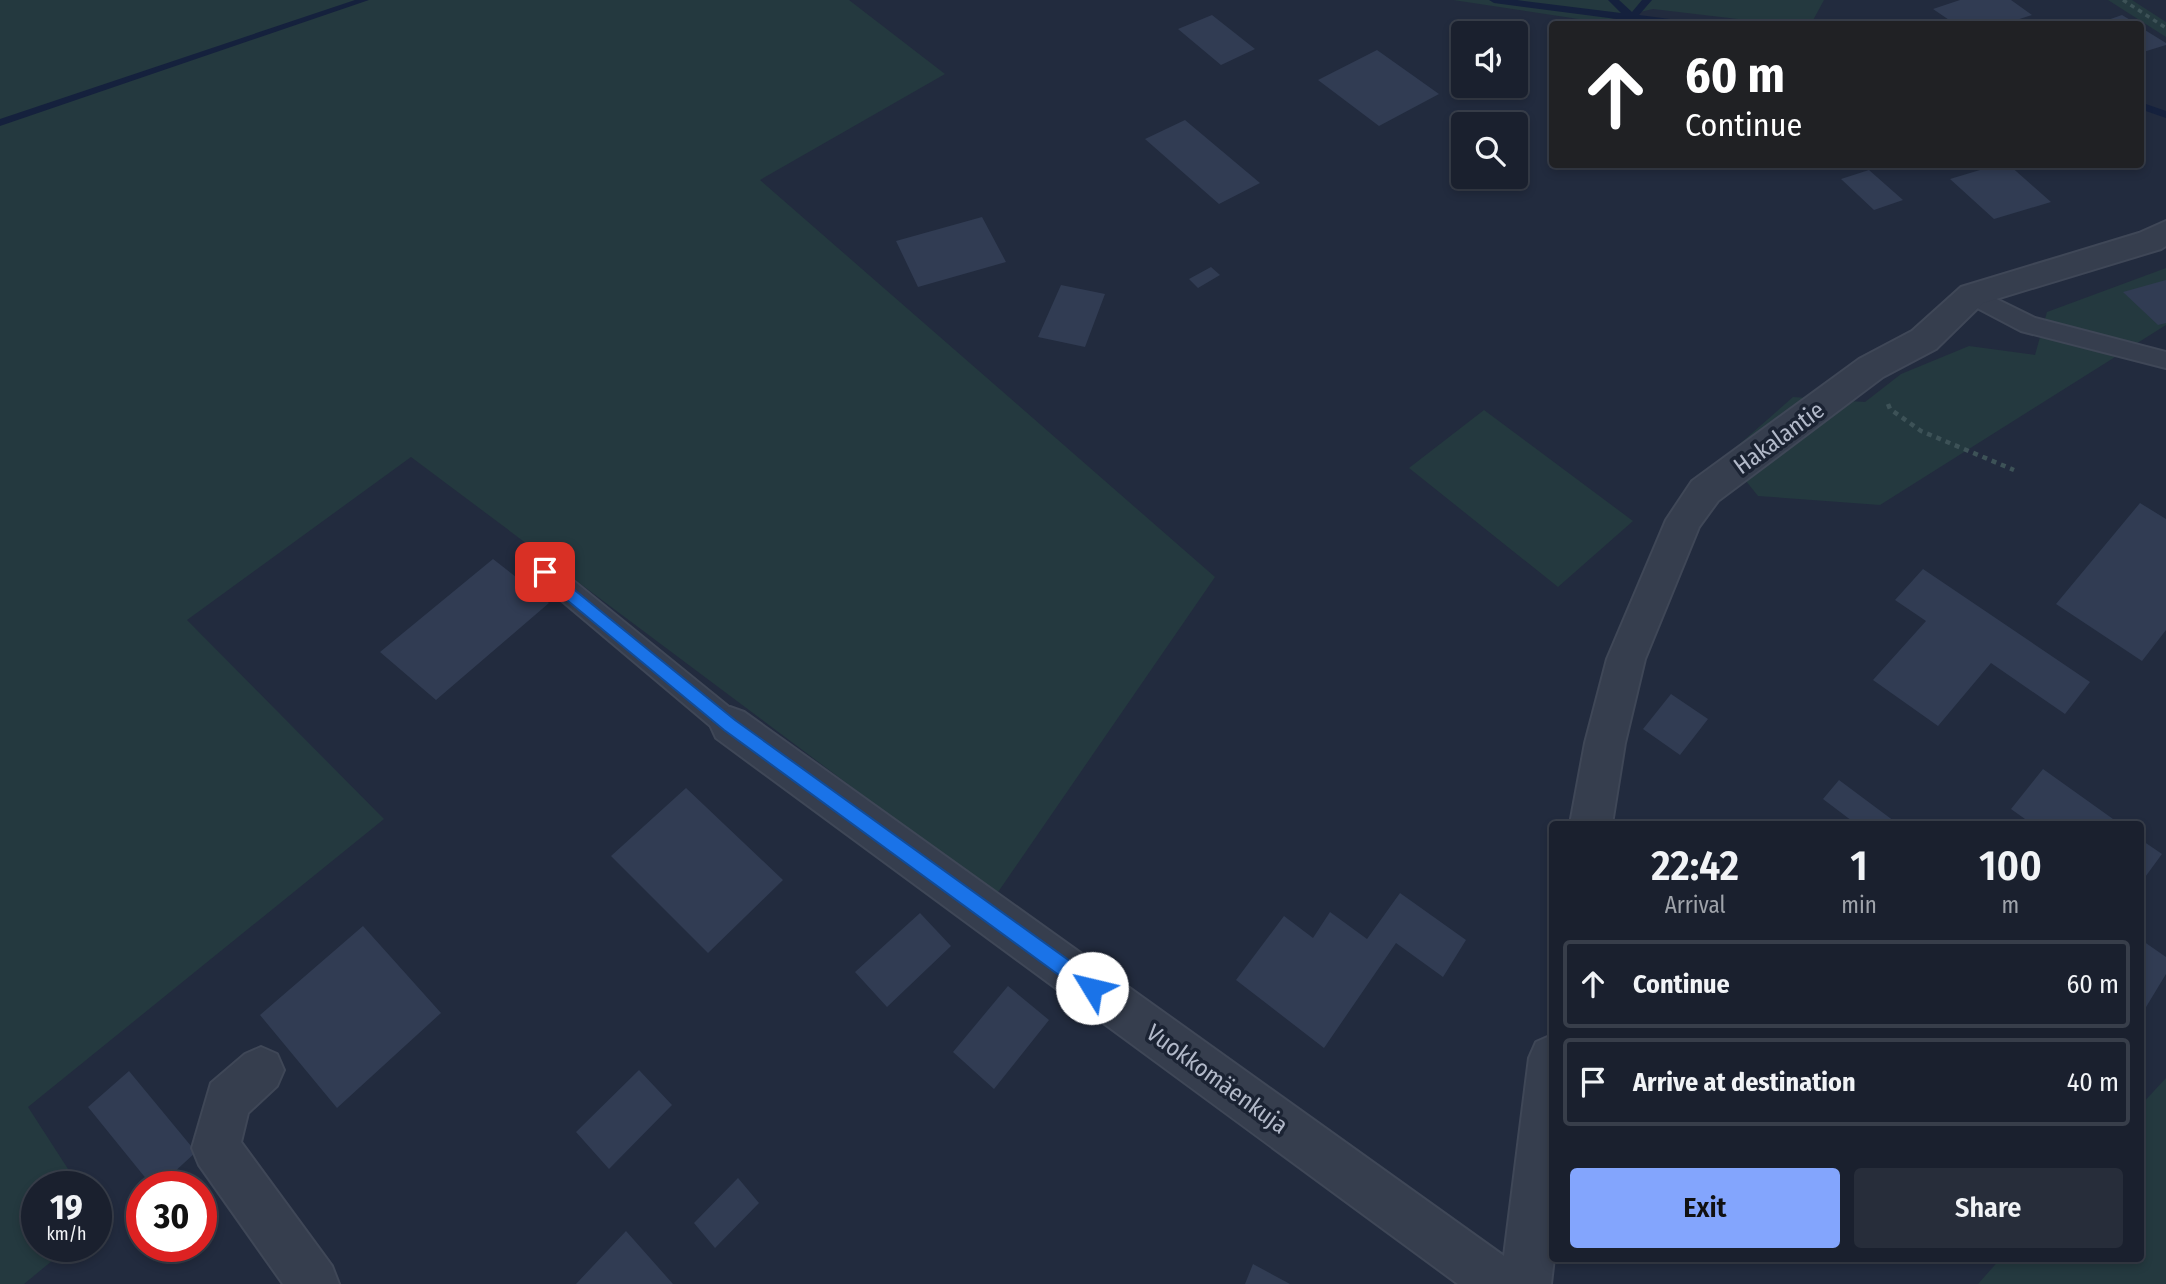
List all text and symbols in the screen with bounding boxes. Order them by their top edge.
map controls [1451,21,1528,189]
button: sound [1451,21,1528,98]
text: 60 m [1685,46,1785,105]
icon: ahead [1570,49,1661,140]
text: Continue [1685,106,1802,144]
button: search [1451,112,1528,189]
street label: Hakalantie [1728,396,1830,480]
pin [515,542,575,602]
icon: arrive [526,553,564,591]
text: 22:42 [1651,841,1739,891]
text: 1 [1850,841,1868,891]
text: 100 [1979,841,2042,891]
text: Arrival [1665,891,1726,919]
text: min [1841,891,1877,919]
text: m [2002,891,2019,919]
position arrow [1055,951,1129,1025]
icon: ahead [1574,965,1612,1003]
text: Continue [1633,969,1730,1000]
text: 60 m [2066,969,2119,1000]
street label: Vuokkomäenkuja [1141,1018,1293,1140]
icon: arrive [1574,1063,1612,1101]
text: Arrive at destination [1633,1067,1856,1098]
text: 40 m [2067,1067,2119,1098]
button: Exit [1570,1168,1840,1248]
button: Share [1854,1168,2123,1248]
speed limit sign: 30 [126,1171,217,1262]
text: 19 [50,1186,83,1228]
text: km/h [46,1223,87,1245]

